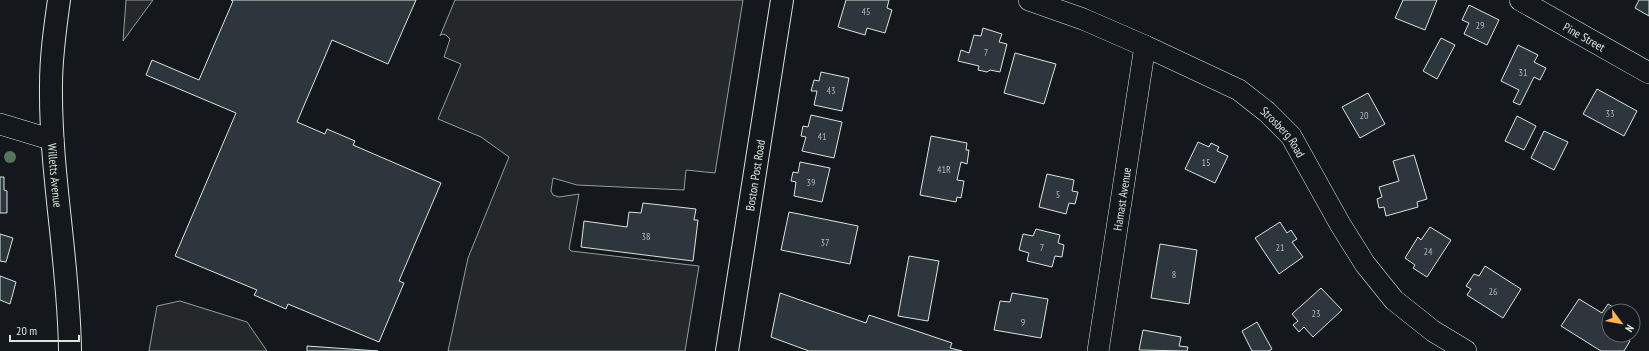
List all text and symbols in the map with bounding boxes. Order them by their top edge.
house number: 45 [862,5,871,18]
house number: 29 [1476,19,1485,32]
street label: Pine Street [1561,19,1609,55]
house number: 7 [984,46,988,59]
house number: 31 [1519,66,1528,79]
house number: 43 [827,84,836,97]
street label: Strosberg Road [1258,103,1309,160]
house number: 33 [1606,107,1615,120]
house number: 20 [1360,109,1369,122]
house number: 41 [818,130,827,143]
street label: Boston Post Road [742,139,768,212]
street label: Willetts Avenue [45,143,66,208]
house number: 15 [1202,156,1211,169]
house number: 41R [937,163,951,176]
street label: Hamast Avenue [1109,166,1134,232]
house number: 39 [807,176,816,189]
house number: 5 [1056,188,1060,201]
house number: 38 [642,230,651,243]
house number: 37 [821,236,830,249]
house number: 7 [1040,241,1044,254]
house number: 21 [1276,241,1285,254]
house number: 24 [1424,245,1433,258]
house number: 8 [1172,268,1176,281]
house number: 26 [1489,285,1498,298]
north arrow [1601,303,1641,343]
house number: 23 [1312,307,1321,320]
house number: 9 [1021,316,1025,329]
scale bar [10,317,79,343]
text: N [1622,322,1637,335]
text: 20 m [16,323,37,338]

